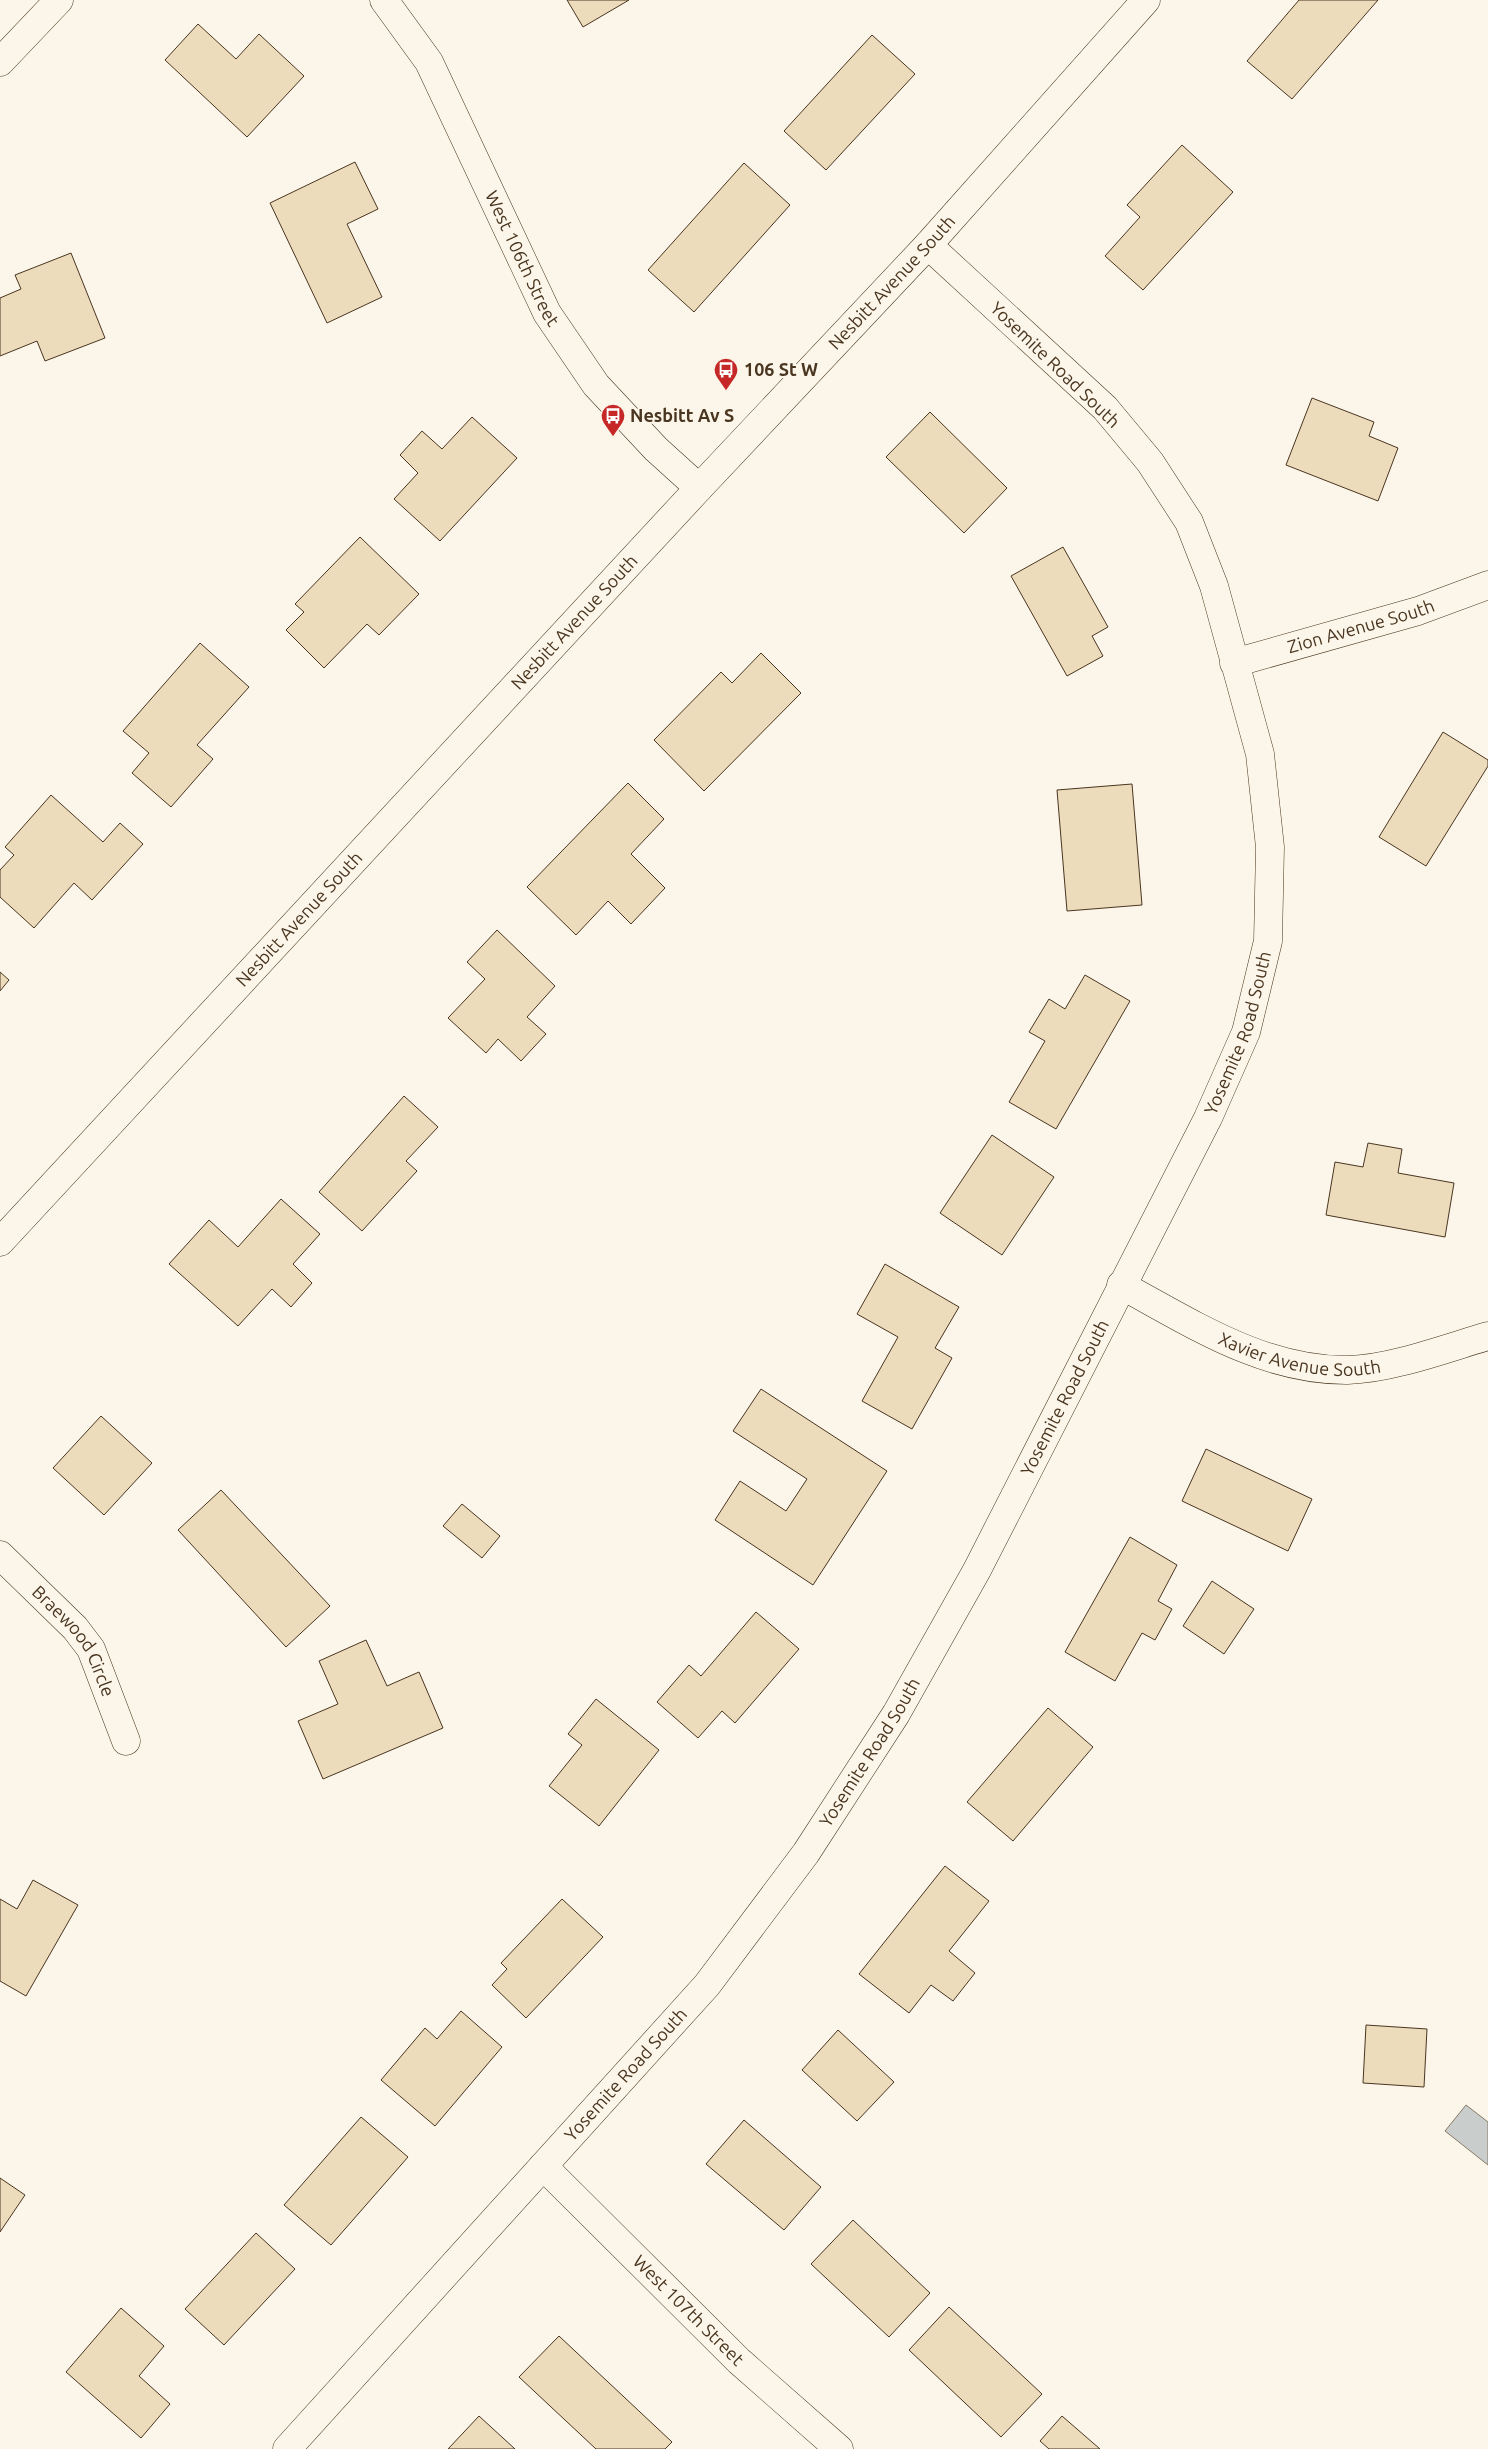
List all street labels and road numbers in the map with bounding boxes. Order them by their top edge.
street label: West 106th Street [482,187,564,329]
street label: Nesbitt Avenue South [824,211,959,353]
street label: Yosemite Road South [987,297,1125,431]
street label: Nesbitt Avenue South [507,550,641,693]
street label: Zion Avenue South [1285,595,1437,656]
street label: Nesbitt Avenue South [231,847,366,990]
street label: Yosemite Road South [1200,949,1274,1117]
street label: Yosemite Road South [1016,1316,1112,1479]
street label: Xavier Avenue South [1216,1328,1382,1379]
street label: Braewood Circle [29,1581,119,1699]
street label: Yosemite Road South [815,1674,923,1830]
street label: Yosemite Road South [560,2003,690,2144]
street label: West 107th Street [630,2251,748,2369]

